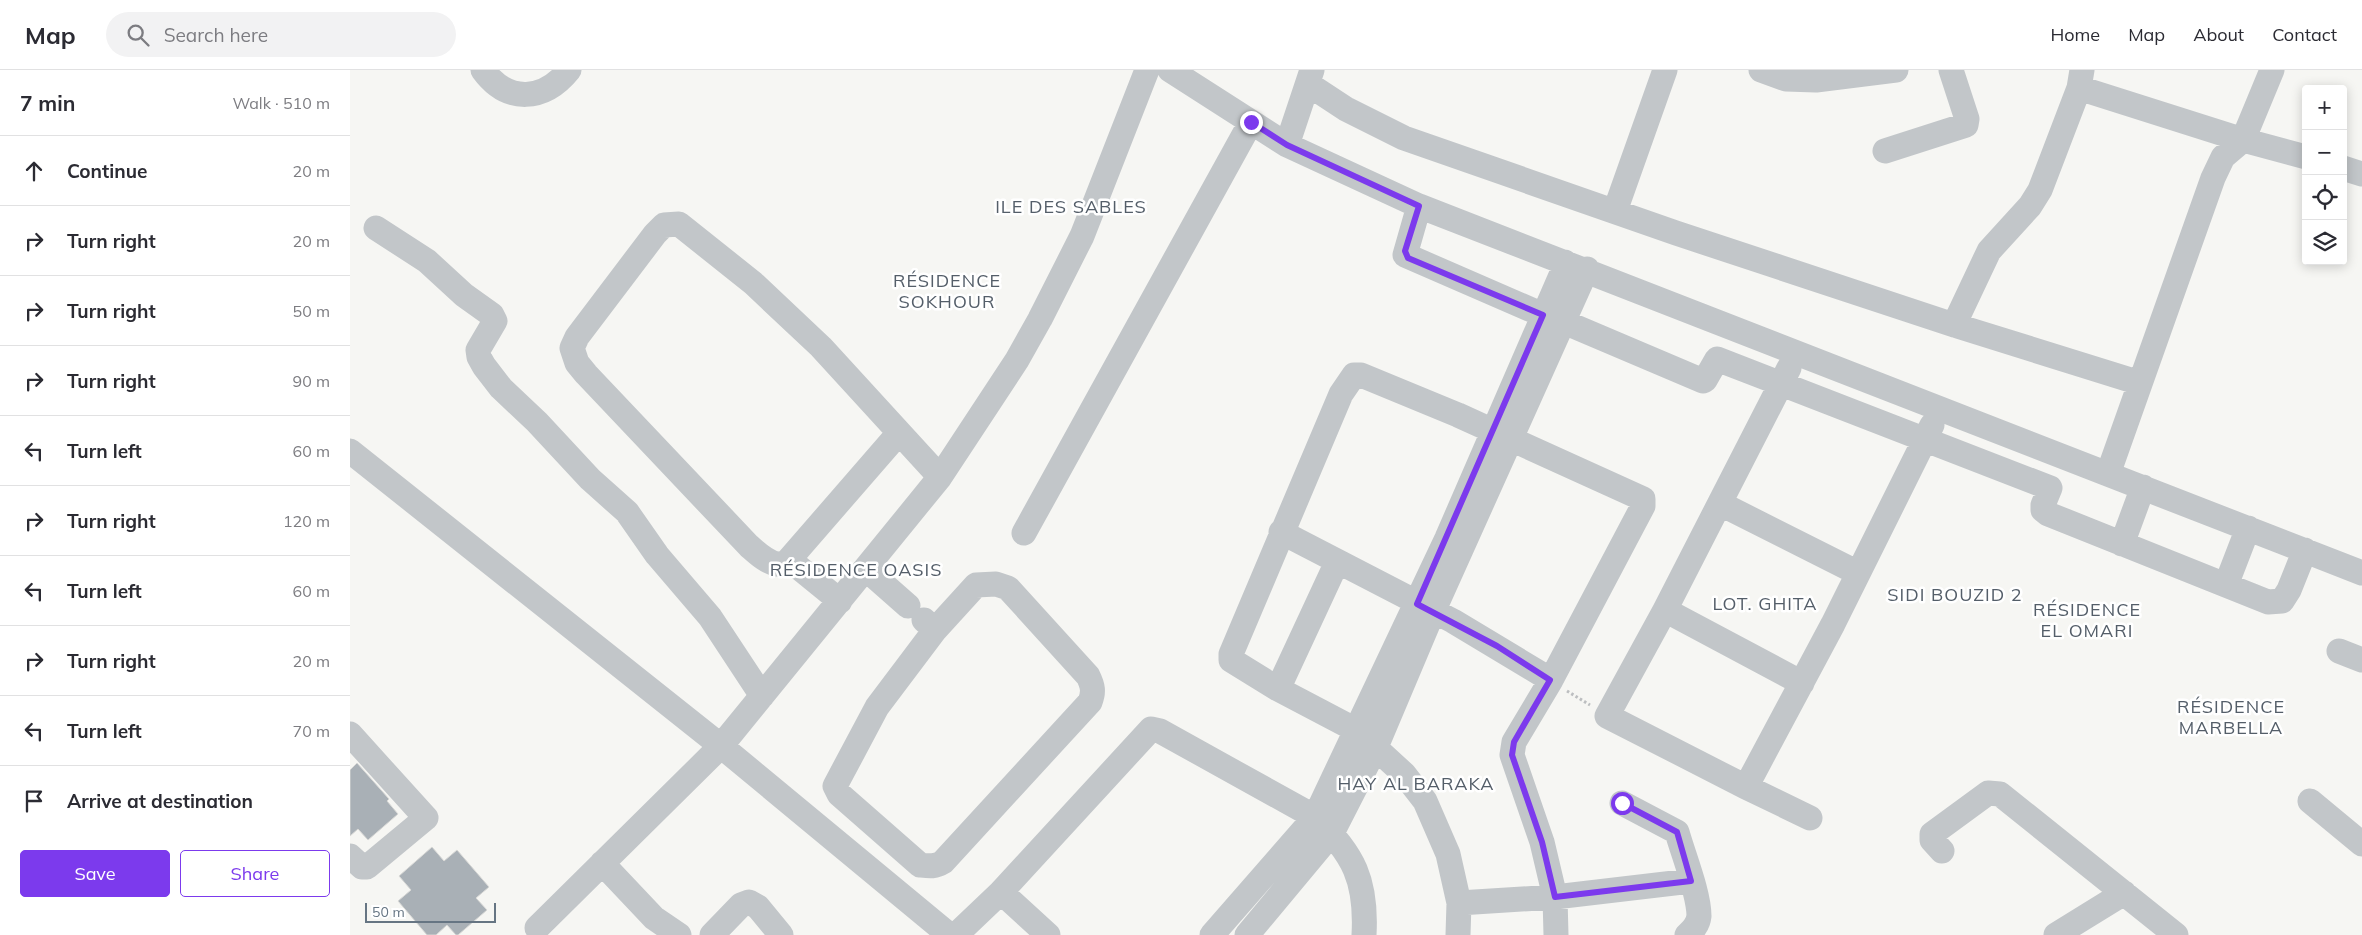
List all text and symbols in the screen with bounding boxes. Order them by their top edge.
search box [106,12,456,57]
text: Map [25,20,76,50]
icon: search [124,21,152,49]
text: Search here [164,23,268,47]
text: Home [2050,23,2100,46]
text: Map [2128,23,2165,46]
text: About [2193,23,2244,46]
text: Contact [2272,23,2337,46]
map controls [2302,85,2347,265]
button: + [2302,85,2347,130]
text: 7 min [20,90,75,116]
text: Walk · 510 m [232,93,330,113]
route end [1240,111,1263,134]
button: − [2302,130,2347,175]
icon: ahead [20,157,48,185]
text: Continue [67,159,147,183]
text: 20 m [293,161,330,181]
button: locate [2302,175,2347,220]
district label: ILE DES SABLES [995,195,1147,218]
button: layers [2302,220,2347,265]
icon: right [20,227,48,255]
text: Turn right [67,229,156,253]
text: 20 m [293,231,330,251]
district label: RÉSIDENCE SOKHOUR [893,269,1001,313]
icon: right [20,297,48,325]
text: Turn right [67,299,156,323]
text: 50 m [293,301,330,321]
icon: right [20,367,48,395]
text: Turn right [67,369,156,393]
text: 90 m [293,371,330,391]
icon: left [20,437,48,465]
text: Turn left [67,439,142,463]
text: 60 m [293,441,330,461]
icon: right [20,507,48,535]
text: Turn right [67,509,156,533]
text: 120 m [283,511,330,531]
district label: RÉSIDENCE OASIS [770,558,942,581]
icon: left [20,577,48,605]
text: Turn left [67,579,142,603]
text: 60 m [293,581,330,601]
district label: SIDI BOUZID 2 [1887,583,2023,606]
district label: LOT. GHITA [1712,592,1818,615]
district label: RÉSIDENCE EL OMARI [2033,598,2141,642]
icon: right [20,647,48,675]
text: Turn right [67,649,156,673]
text: 20 m [293,651,330,671]
district label: RÉSIDENCE MARBELLA [2177,695,2285,739]
icon: left [20,717,48,745]
text: Turn left [67,719,142,743]
text: 70 m [293,721,330,741]
district label: HAY AL BARAKA [1337,772,1495,795]
icon: arrive [20,787,48,815]
text: Arrive at destination [67,789,253,813]
route start [1611,792,1634,815]
button: Save [20,850,170,897]
button: Share [180,850,330,897]
scale bar [365,900,496,923]
text: 50 m [372,903,405,921]

